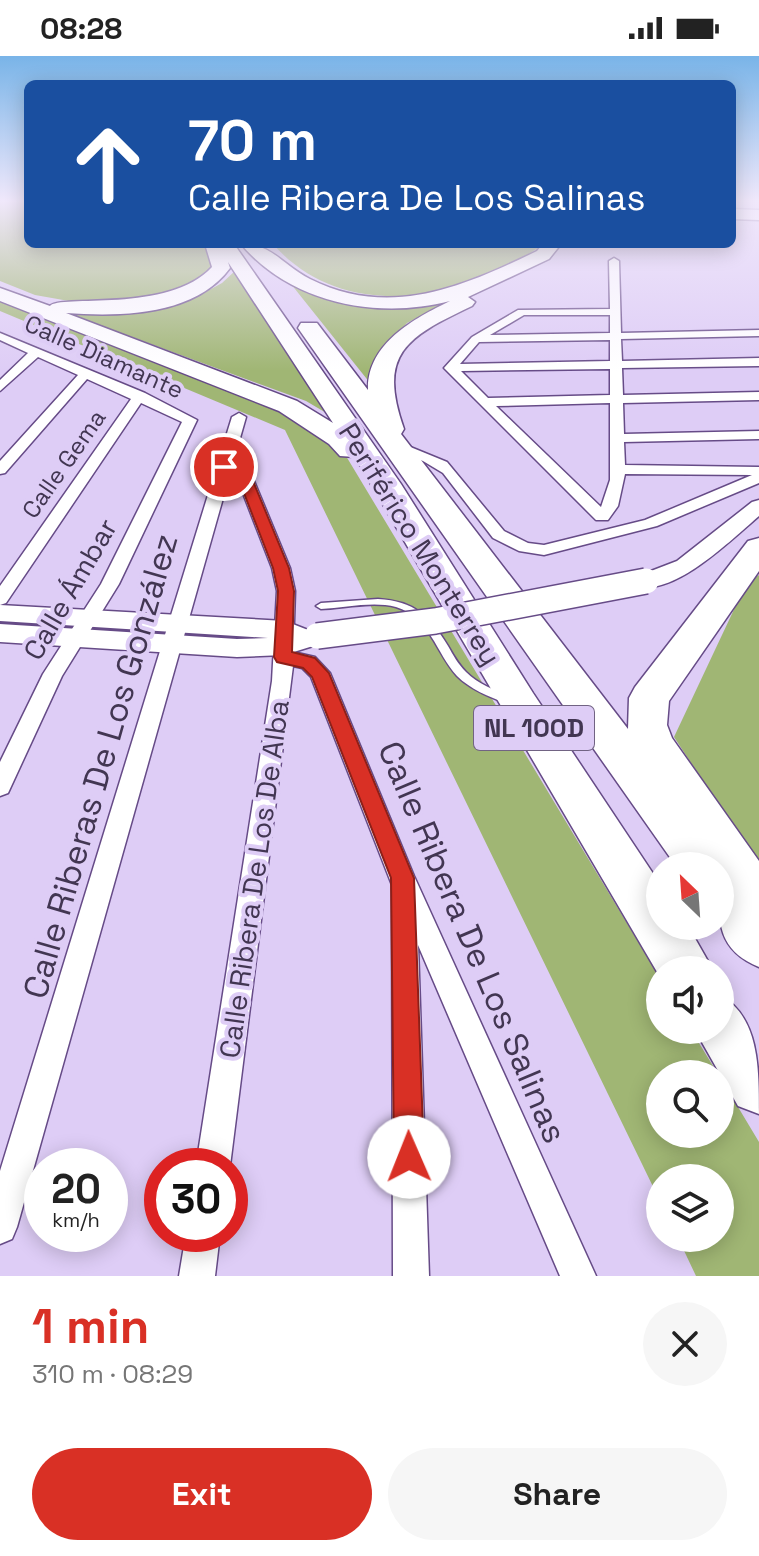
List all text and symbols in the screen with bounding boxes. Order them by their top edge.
text: 08:28 [40,9,122,48]
text: 70 m [188,105,317,176]
icon: ahead [56,112,160,216]
text: Calle Ribera De Los Salinas [188,175,645,221]
street label: Calle Diamante [20,308,188,405]
street label: Calle Gema [15,403,112,524]
street label: Periférico Monterrey [331,416,509,672]
pin [190,433,258,501]
icon: arrive [202,445,246,489]
street label: Calle Ámbar [15,512,125,666]
street label: Calle Riberas De Los González [13,529,188,1004]
street label: Calle Ribera De Los De Alba [211,698,297,1060]
road number: NL 100D [474,706,594,750]
street label: Calle Ribera De Los Salinas [368,735,577,1149]
north arrow [646,852,734,940]
map controls [646,852,734,1252]
button: sound [646,956,734,1044]
button: search [646,1060,734,1148]
position arrow [367,1115,451,1199]
speed limit sign: 30 [144,1148,248,1252]
text: 20 [51,1164,101,1215]
button: layers [646,1164,734,1252]
text: km/h [52,1207,100,1233]
text: 1 min [32,1296,149,1357]
button: close [643,1302,727,1386]
text: 310 m · 08:29 [32,1357,193,1391]
button: Exit [32,1448,372,1540]
button: Share [388,1448,727,1540]

